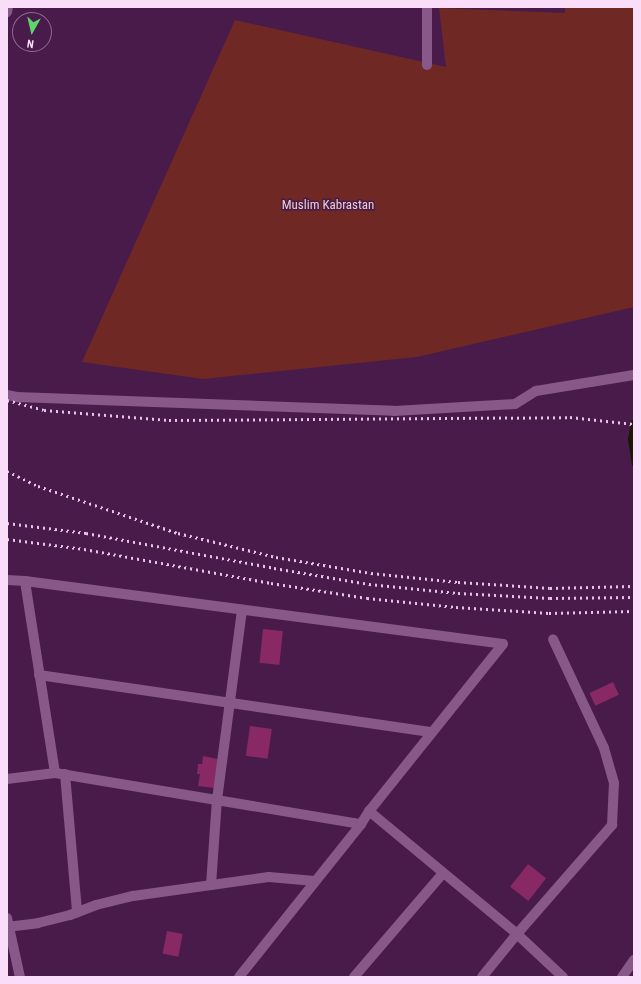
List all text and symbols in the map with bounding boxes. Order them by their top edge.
north arrow [12,12,52,52]
text: N [26,36,35,50]
park label: Muslim Kabrastan [282,197,374,213]

